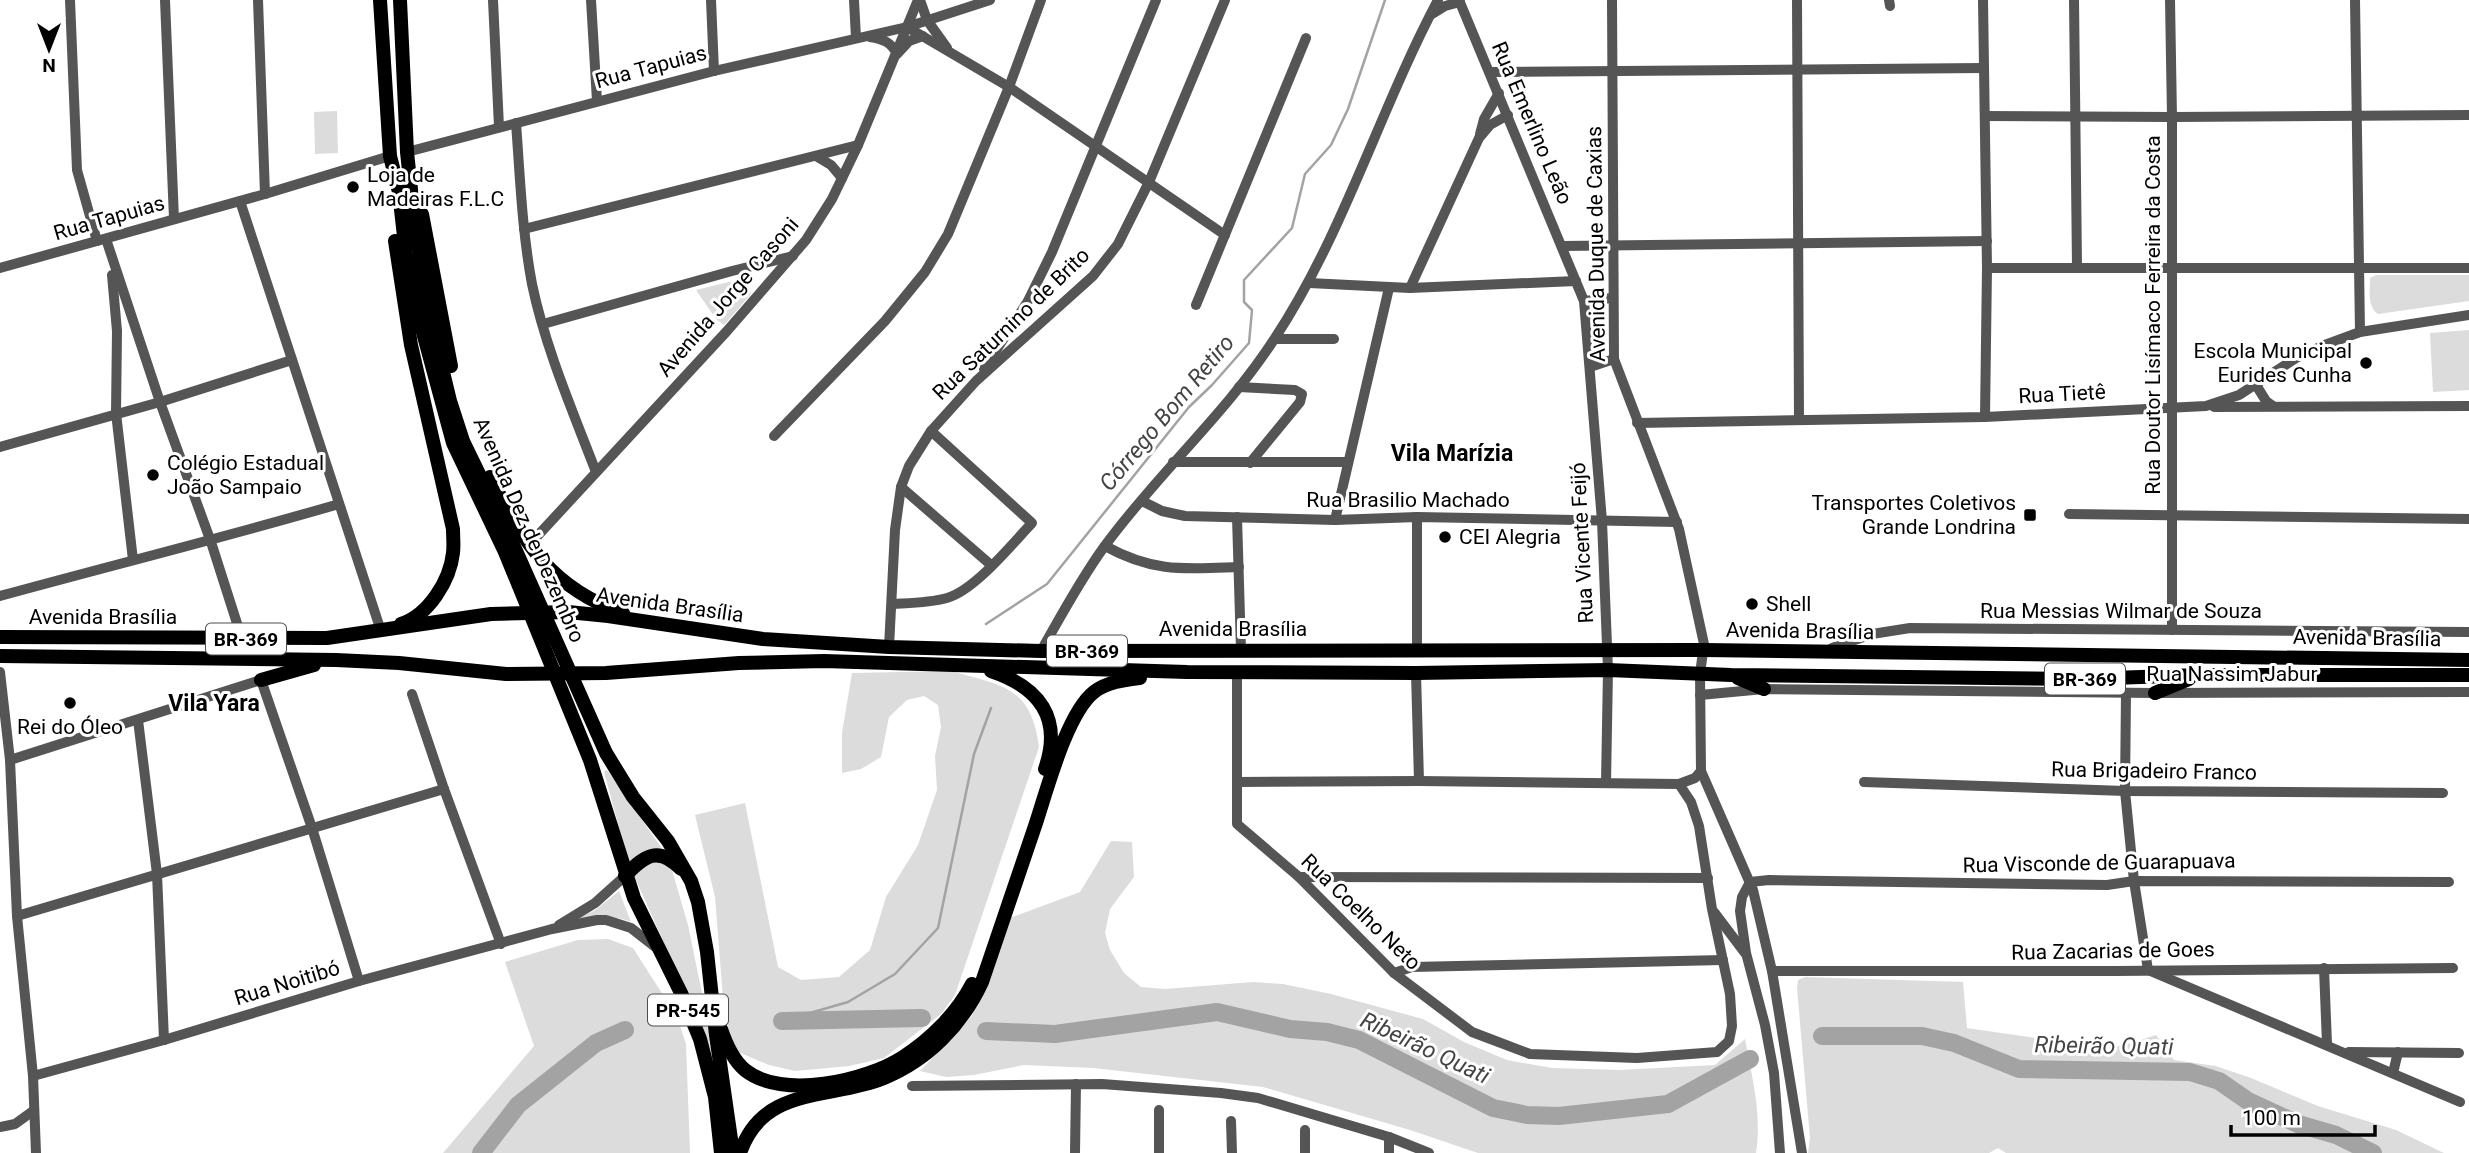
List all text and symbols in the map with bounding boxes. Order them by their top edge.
north arrow [14,14,84,84]
street label: Rua Emerlino Leão [1487,38,1577,208]
street label: Rua Tapuias [593,41,709,93]
text: N [42,54,56,77]
street label: Avenida Duque de Caxias [1582,126,1610,362]
street label: Rua Doutor Lisímaco Ferreira da Costa [2141,135,2165,495]
place label: Loja de Madeiras F.L.C [367,163,504,211]
marker: Loja de Madeiras F.L.C [345,179,361,195]
street label: Rua Tapuias [51,191,167,245]
street label: Avenida Jorge Casoni [652,213,804,381]
street label: Rua Saturnino de Brito [928,243,1094,405]
water label: Córrego Bom Retiro [1094,330,1240,496]
place label: Escola Municipal Eurides Cunha [2193,339,2352,387]
marker: Escola Municipal Eurides Cunha [2358,355,2374,371]
street label: Rua Tietê [2018,380,2106,408]
street label: Avenida Dez de Dezembro [468,414,590,646]
district label: Vila Marízia [1391,440,1513,467]
place label: Colégio Estadual João Sampaio [167,451,324,499]
street label: Rua Vicente Feijó [1566,462,1598,624]
marker: Colégio Estadual João Sampaio [145,467,161,483]
street label: Rua Brasilio Machado [1306,488,1510,512]
place label: Transportes Coletivos Grande Londrina [1812,491,2016,539]
marker: Transportes Coletivos Grande Londrina [2022,507,2038,523]
place label: CEI Alegria [1459,525,1561,549]
marker: CEI Alegria [1437,529,1453,545]
street label: Avenida Brasília [595,583,745,627]
place label: Shell [1766,592,1811,616]
marker: Shell [1744,596,1760,612]
street label: Rua Messias Wilmar de Souza [1980,599,2262,623]
street label: Avenida Brasília [29,605,177,629]
street label: Avenida Brasília [1159,617,1307,641]
street label: Avenida Brasília [1726,618,1874,644]
road number: BR-369 [206,624,286,654]
street label: Avenida Brasília [2293,625,2441,651]
road number: BR-369 [1047,636,1127,666]
street label: Rua Nassim Jabur [2146,662,2318,686]
road number: BR-369 [2045,664,2125,694]
district label: Vila Yara [168,690,260,717]
marker: Rei do Óleo [62,695,78,711]
place label: Rei do Óleo [17,715,123,739]
street label: Rua Brigadeiro Franco [2051,757,2257,785]
street label: Rua Coelho Neto [1296,849,1426,975]
street label: Rua Visconde de Guarapuava [1962,849,2236,877]
street label: Rua Zacarias de Goes [2011,937,2215,965]
street label: Rua Noitibó [231,956,343,1010]
road number: PR-545 [648,994,728,1026]
water label: Ribeirão Quati [1356,1006,1494,1090]
water label: Ribeirão Quati [2034,1031,2174,1061]
scale bar [2231,1094,2374,1138]
text: 100 m [2242,1106,2301,1130]

